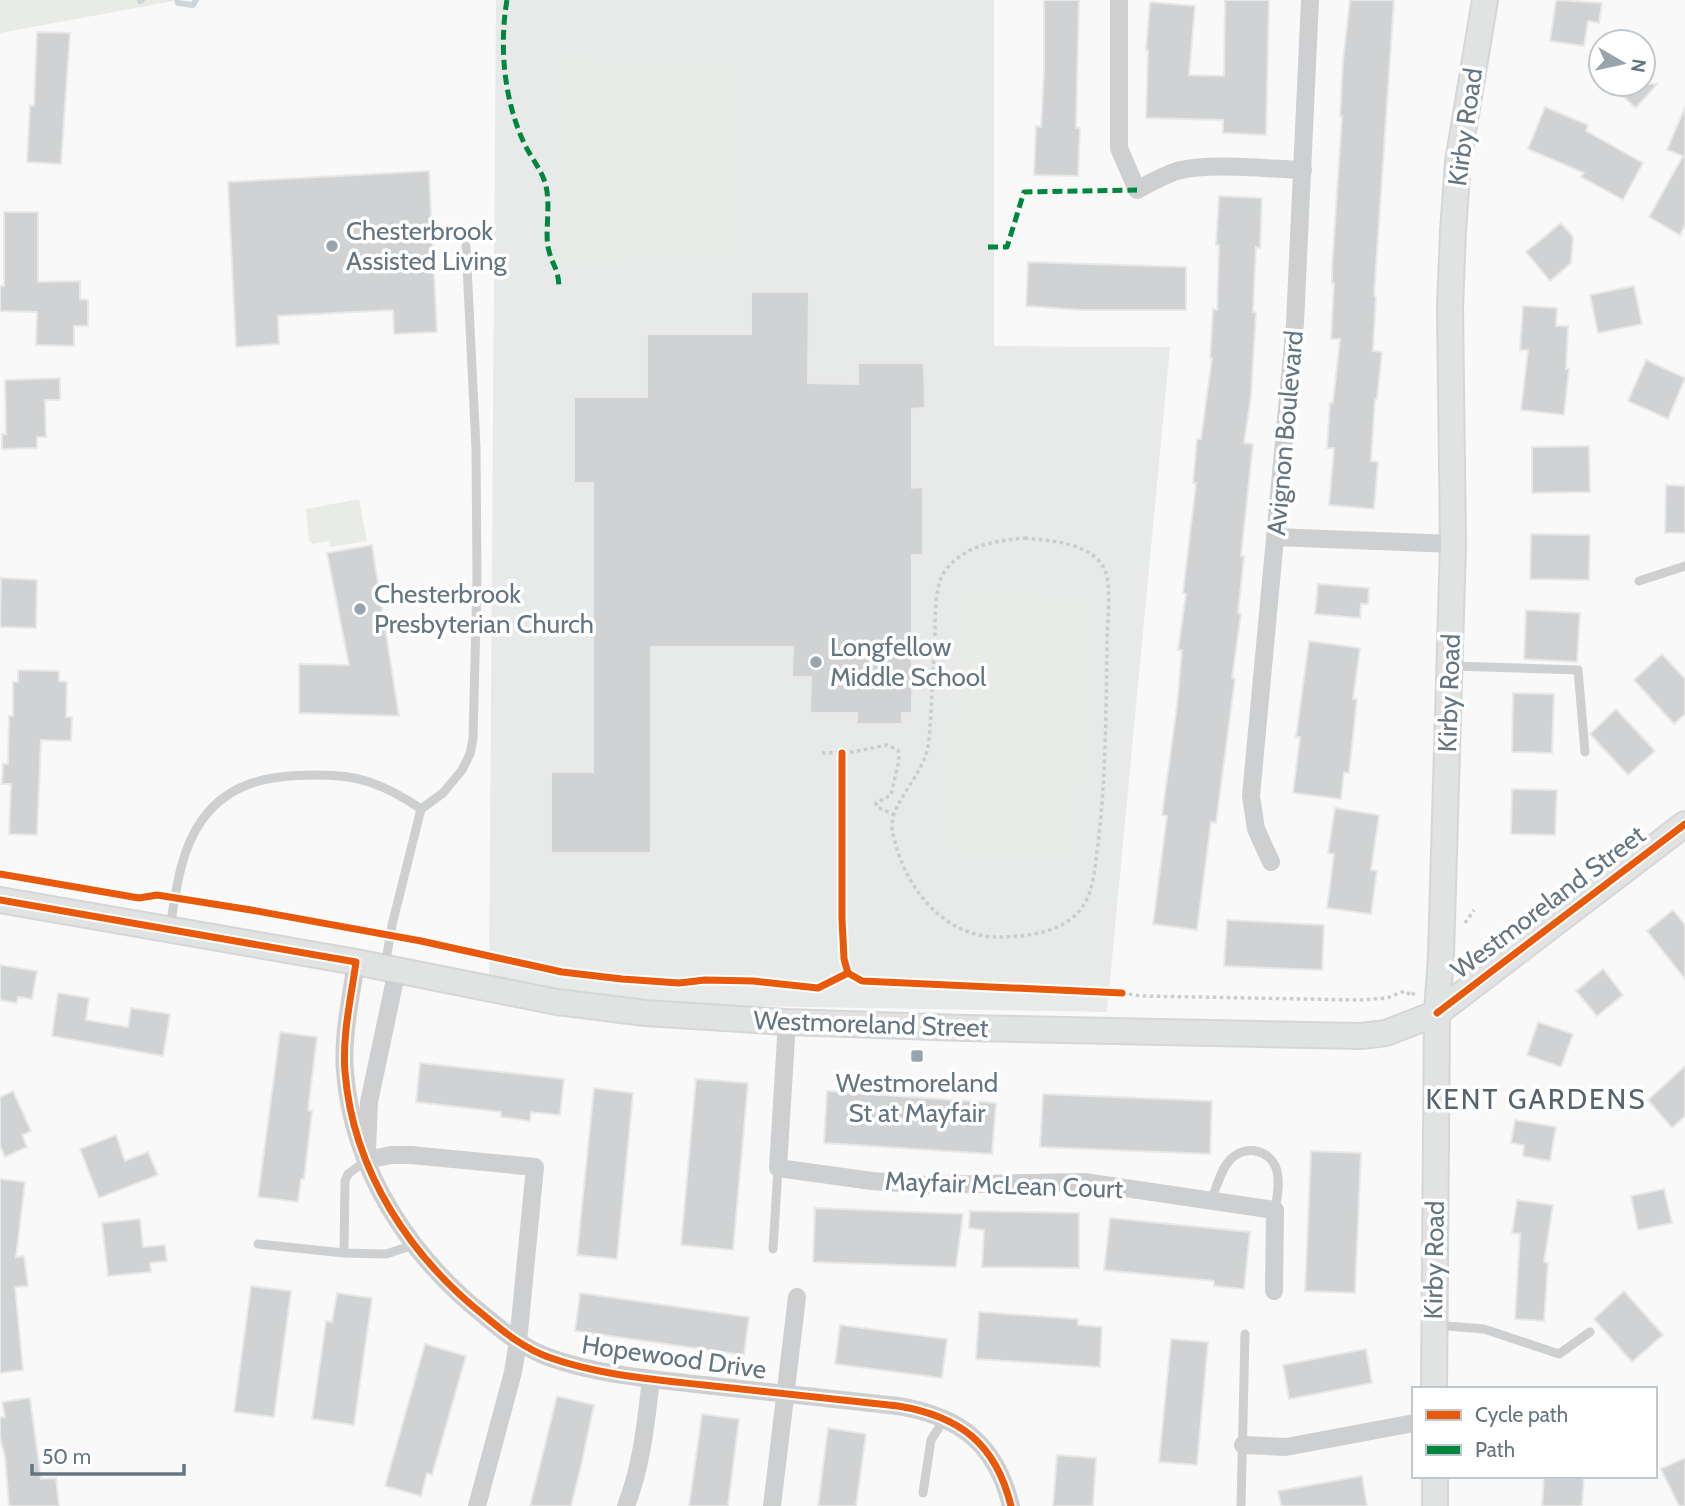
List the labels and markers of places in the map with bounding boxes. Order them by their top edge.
place label: Chesterbrook Assisted Living [346,215,507,277]
marker: Chesterbrook Assisted Living [324,238,340,254]
place label: Chesterbrook Presbyterian Church [374,578,594,640]
marker: Chesterbrook Presbyterian Church [352,601,368,617]
place label: Longfellow Middle School [830,631,986,693]
marker: Longfellow Middle School [808,654,824,670]
marker: Westmoreland St at Mayfair [909,1048,925,1064]
place label: Westmoreland St at Mayfair [836,1067,998,1129]

